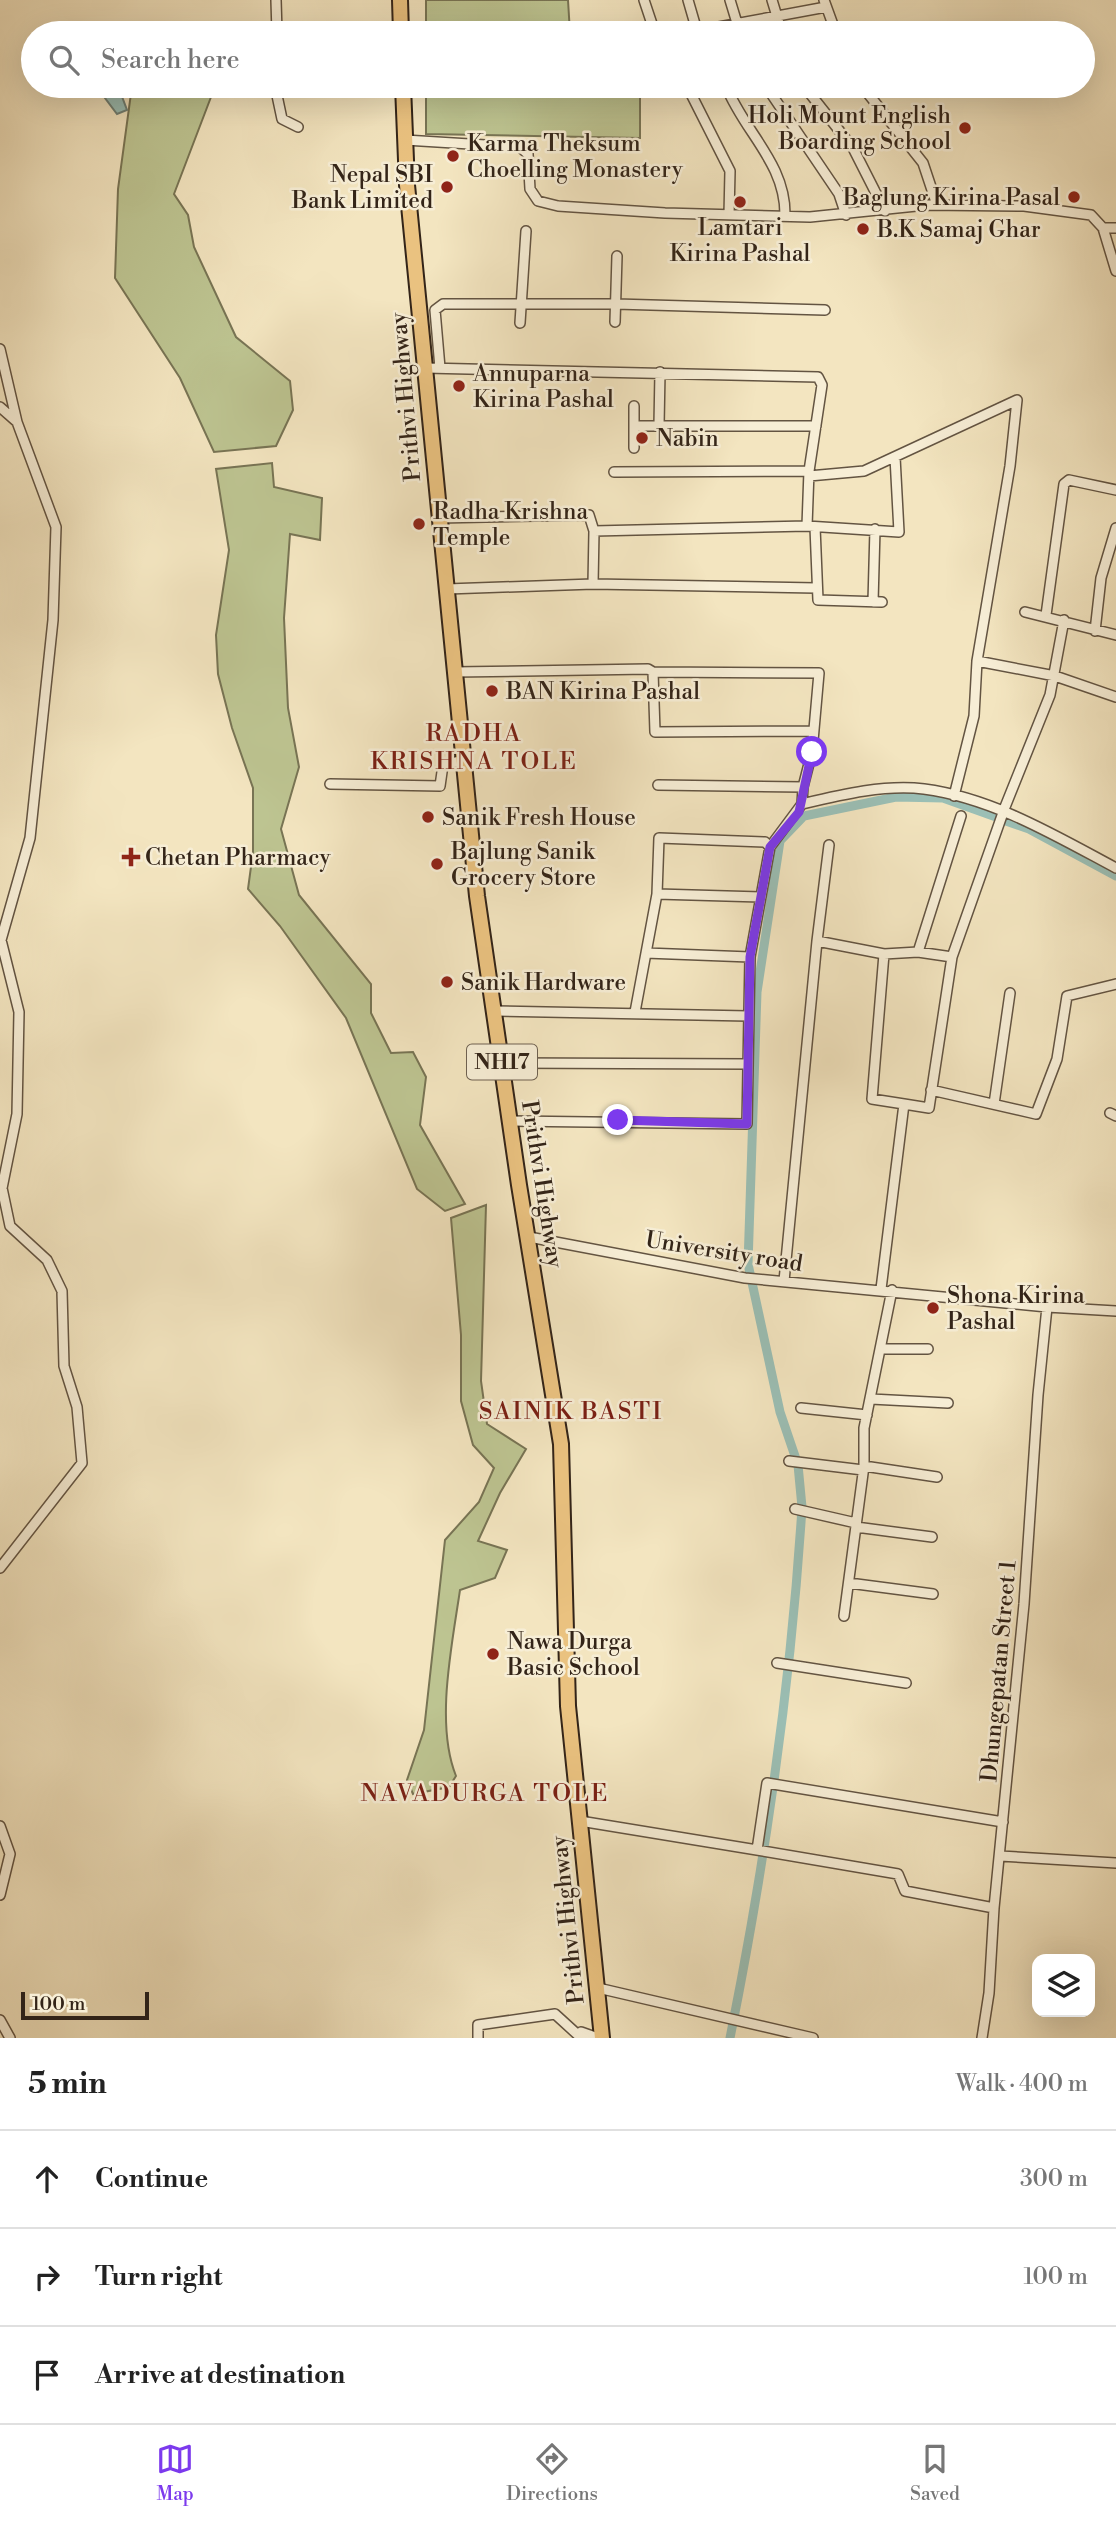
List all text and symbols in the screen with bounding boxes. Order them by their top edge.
search box [21,21,1095,98]
icon: search [45,41,83,79]
text: Search here [101,44,240,76]
place label: Holi Mount English Boarding School [748,102,951,156]
marker: Holi Mount English Boarding School [957,120,973,136]
place label: Karma Theksum Choelling Monastery [467,130,684,184]
marker: Karma Theksum Choelling Monastery [445,148,461,164]
place label: Nepal SBI Bank Limited [291,161,433,215]
marker: Nepal SBI Bank Limited [439,179,455,195]
place label: Baglung Kirina Pasal [842,184,1060,212]
marker: Baglung Kirina Pasal [1066,189,1082,205]
marker: Lamtari Kirina Pashal [732,194,748,210]
place label: Lamtari Kirina Pashal [670,214,811,268]
place label: B.K Samaj Ghar [876,216,1041,244]
marker: B.K Samaj Ghar [855,221,871,237]
street label: Prithvi Highway [385,311,427,482]
place label: Annuparna Kirina Pashal [472,360,614,414]
marker: Annuparna Kirina Pashal [451,378,467,394]
place label: Nabin [656,425,719,453]
marker: Nabin [634,430,650,446]
place label: Radha Krishna Temple [433,498,588,552]
marker: Radha Krishna Temple [411,516,427,532]
place label: BAN Kirina Pashal [505,678,700,706]
marker: BAN Kirina Pashal [484,683,500,699]
district label: RADHA KRISHNA TOLE [370,719,578,777]
route start [796,736,827,767]
place label: Sanik Fresh House [442,804,636,832]
marker: Sanik Fresh House [420,809,436,825]
place label: Bajlung Sanik Grocery Store [450,838,596,892]
place label: Chetan Pharmacy [145,844,332,872]
marker: Chetan Pharmacy [123,849,139,865]
marker: Bajlung Sanik Grocery Store [429,856,445,872]
place label: Sanik Hardware [461,969,626,997]
marker: Sanik Hardware [439,974,455,990]
road number: NH17 [467,1044,537,1080]
street label: Prithvi Highway [515,1098,569,1271]
route end [602,1104,633,1135]
street label: University road [643,1226,805,1278]
place label: Shona Kirina Pashal [947,1282,1085,1336]
marker: Shona Kirina Pashal [925,1300,941,1316]
district label: SAINIK BASTI [479,1397,663,1427]
street label: Dhungepatan Street 1 [975,1559,1023,1783]
place label: Nawa Durga Basic School [506,1628,640,1682]
marker: Nawa Durga Basic School [485,1646,501,1662]
district label: NAVADURGA TOLE [361,1779,609,1809]
street label: Prithvi Highway [545,1833,591,2006]
map controls [1032,1954,1095,2017]
button: layers [1032,1954,1095,2017]
scale bar [21,1989,149,2021]
text: 100 m [32,1992,85,2016]
text: 5 min [28,2065,107,2103]
text: Walk · 400 m [956,2070,1088,2098]
icon: ahead [28,2160,66,2198]
text: Continue [95,2163,208,2195]
text: 300 m [1020,2165,1088,2193]
icon: right [28,2258,66,2296]
text: Turn right [95,2261,223,2293]
text: 100 m [1023,2263,1088,2291]
icon: arrive [28,2356,66,2394]
text: Arrive at destination [95,2359,345,2391]
tab: Map [156,2440,194,2506]
tab: Directions [506,2440,598,2506]
tab: Saved [910,2440,960,2506]

